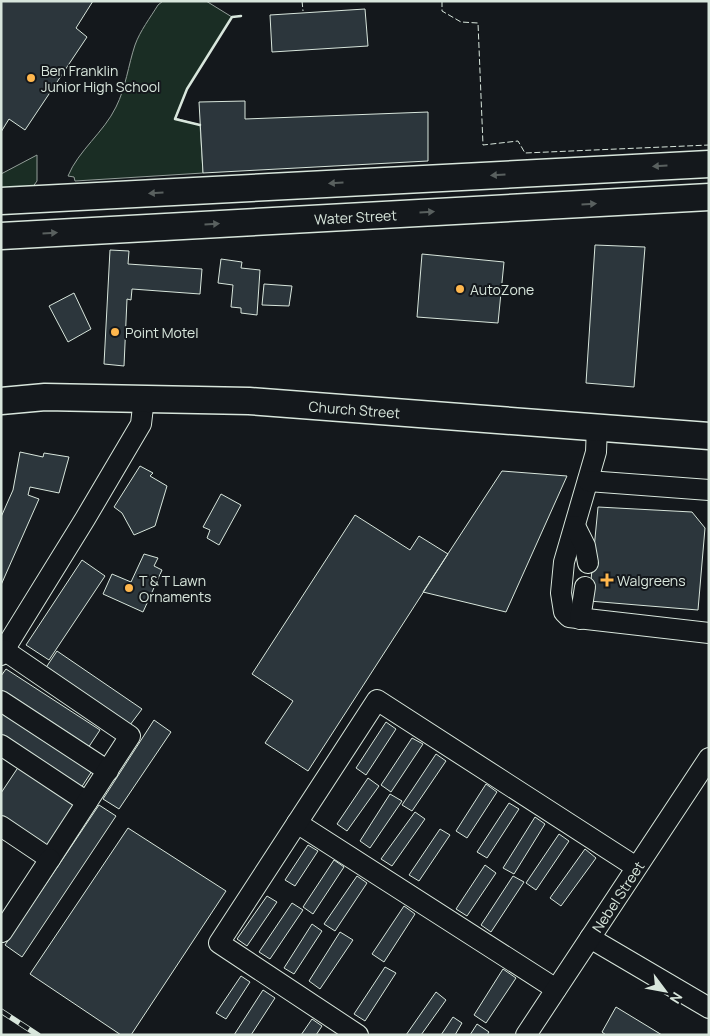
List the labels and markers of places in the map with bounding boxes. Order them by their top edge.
place label: Ben Franklin Junior High School [41,61,160,96]
marker: Ben Franklin Junior High School [25,72,37,84]
place label: AutoZone [470,280,534,299]
marker: AutoZone [454,283,466,295]
place label: Point Motel [125,323,199,342]
marker: Point Motel [109,326,121,338]
place label: T & T Lawn Ornaments [139,571,211,606]
place label: Walgreens [617,571,686,590]
marker: Walgreens [601,574,613,586]
marker: T & T Lawn Ornaments [123,582,135,594]

